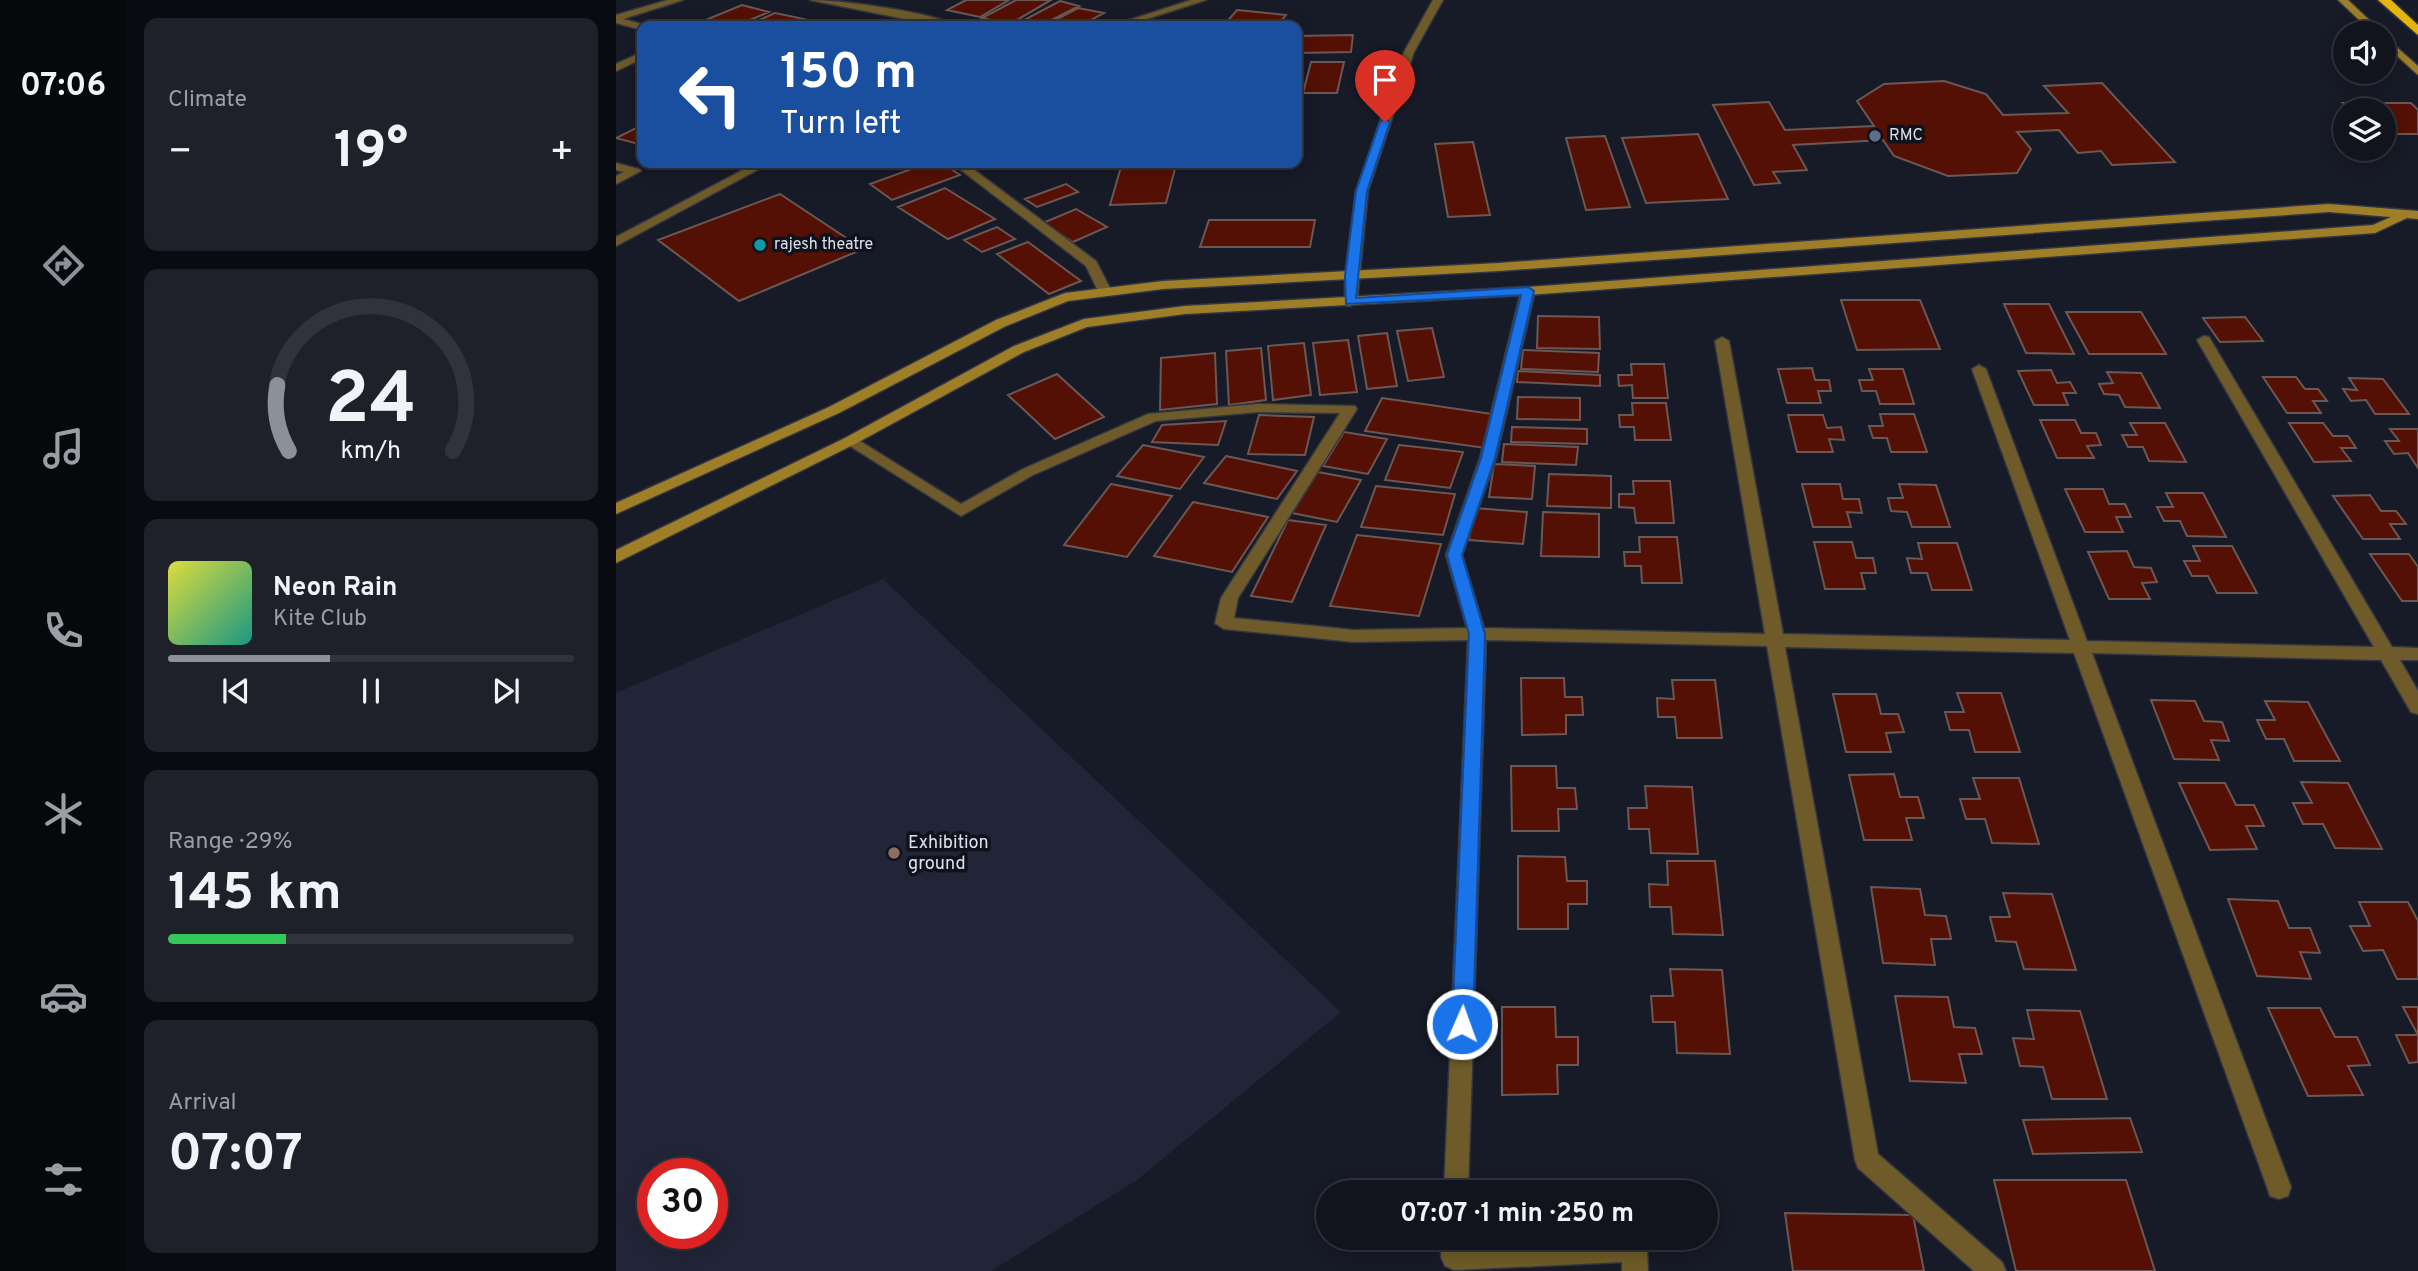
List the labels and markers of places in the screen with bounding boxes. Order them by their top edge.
pin [1355,50,1415,122]
place label: RMC [1889,126,1923,146]
marker: RMC [1867,128,1883,144]
place label: rajesh theatre [774,235,873,255]
marker: rajesh theatre [752,237,768,253]
place label: Exhibition ground [908,832,989,876]
marker: Exhibition ground [886,845,902,861]

